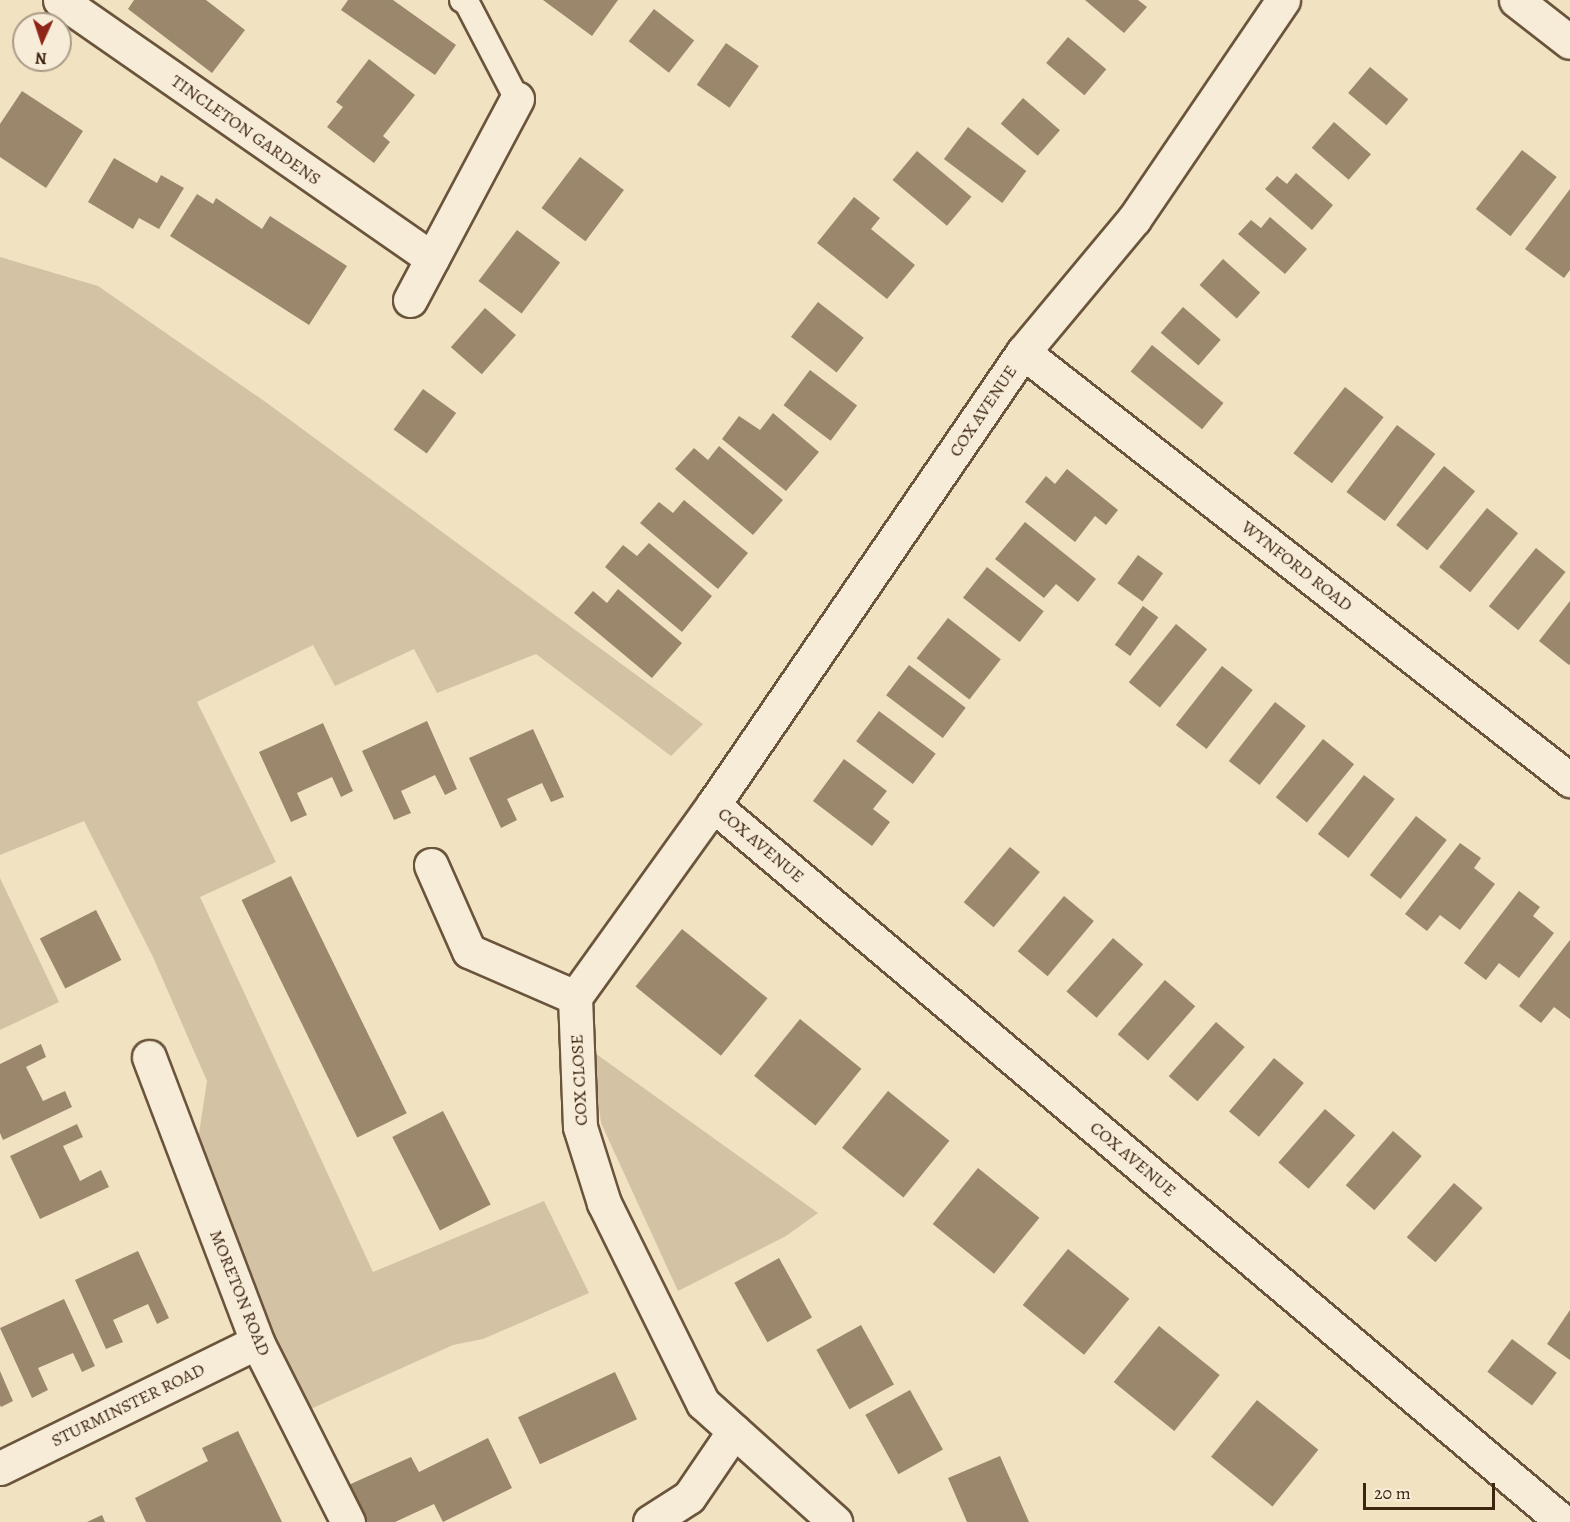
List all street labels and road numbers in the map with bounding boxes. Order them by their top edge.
street label: TINCLETON GARDENS [167,70,325,190]
street label: COX AVENUE [944,361,1022,461]
street label: WYNFORD ROAD [1237,516,1357,616]
street label: COX AVENUE [714,803,808,887]
street label: COX CLOSE [566,1034,592,1126]
street label: COX AVENUE [1086,1117,1180,1201]
street label: MORETON ROAD [205,1227,275,1359]
street label: STURMINSTER ROAD [48,1358,208,1452]

